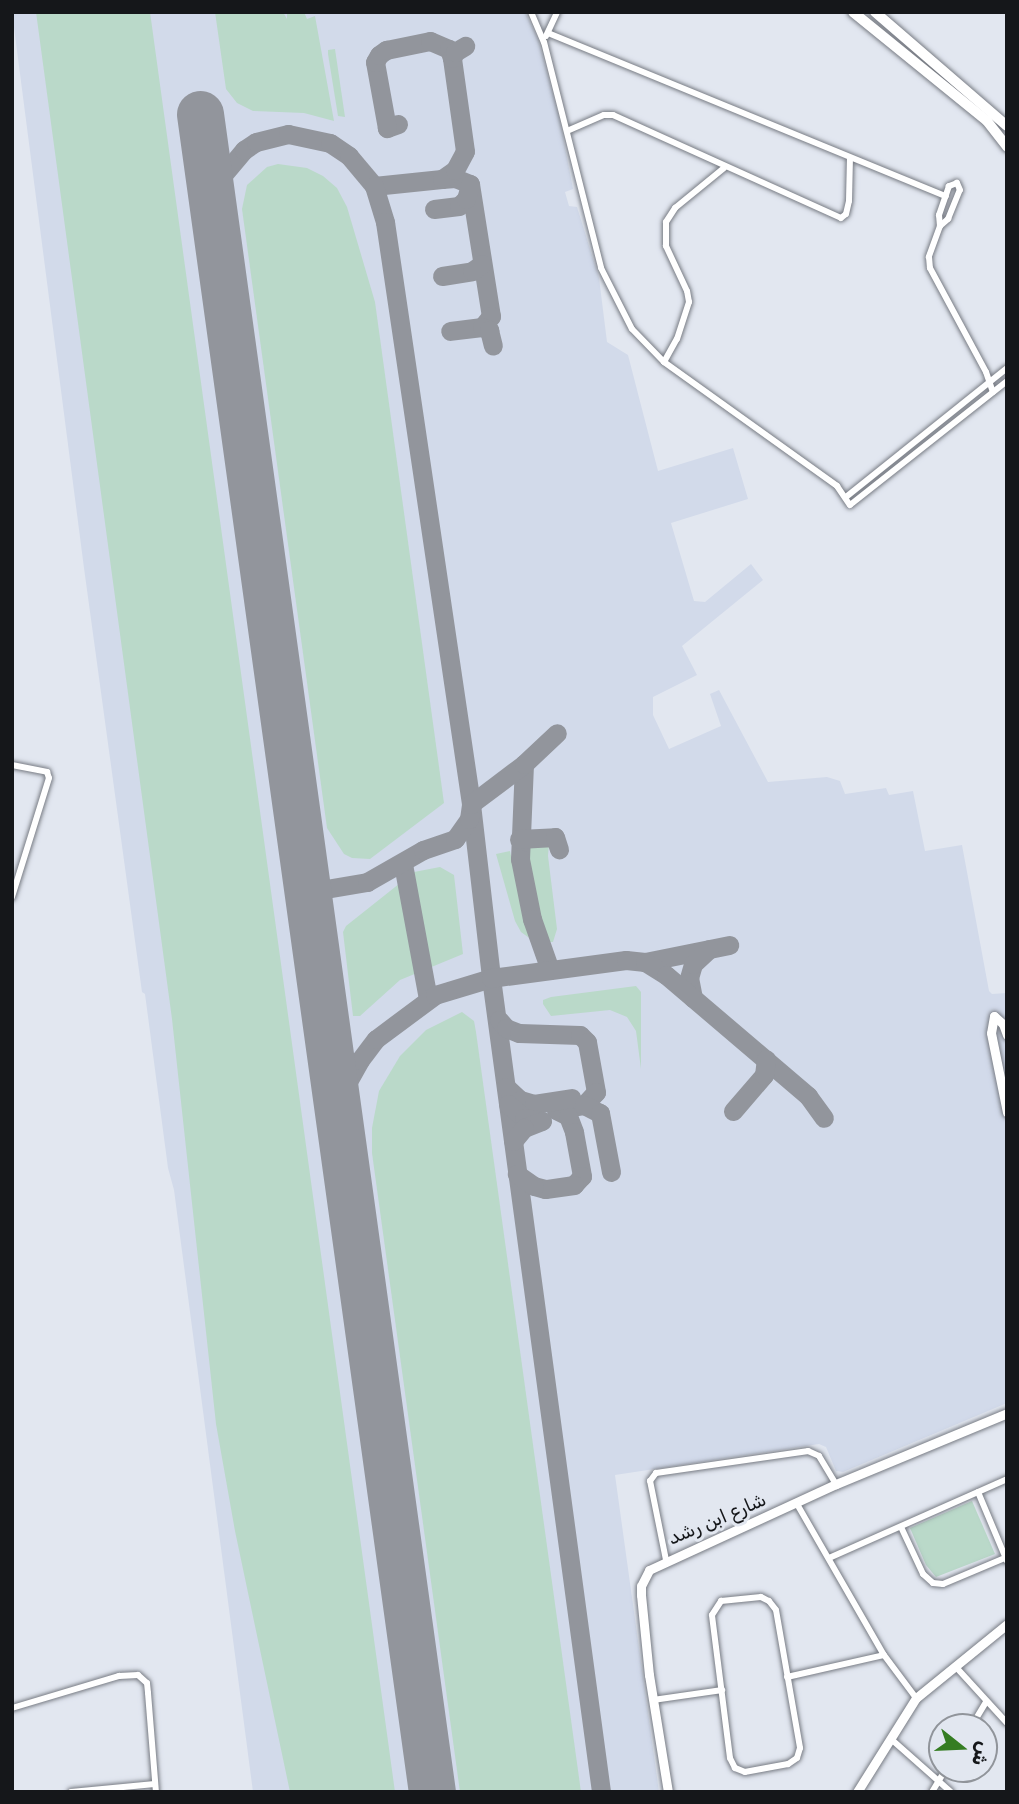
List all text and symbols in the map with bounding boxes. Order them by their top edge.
street label: شارع ابن رشد [665,1488,769,1550]
north arrow [928,1713,998,1783]
text: ش [967,1739,996,1769]

